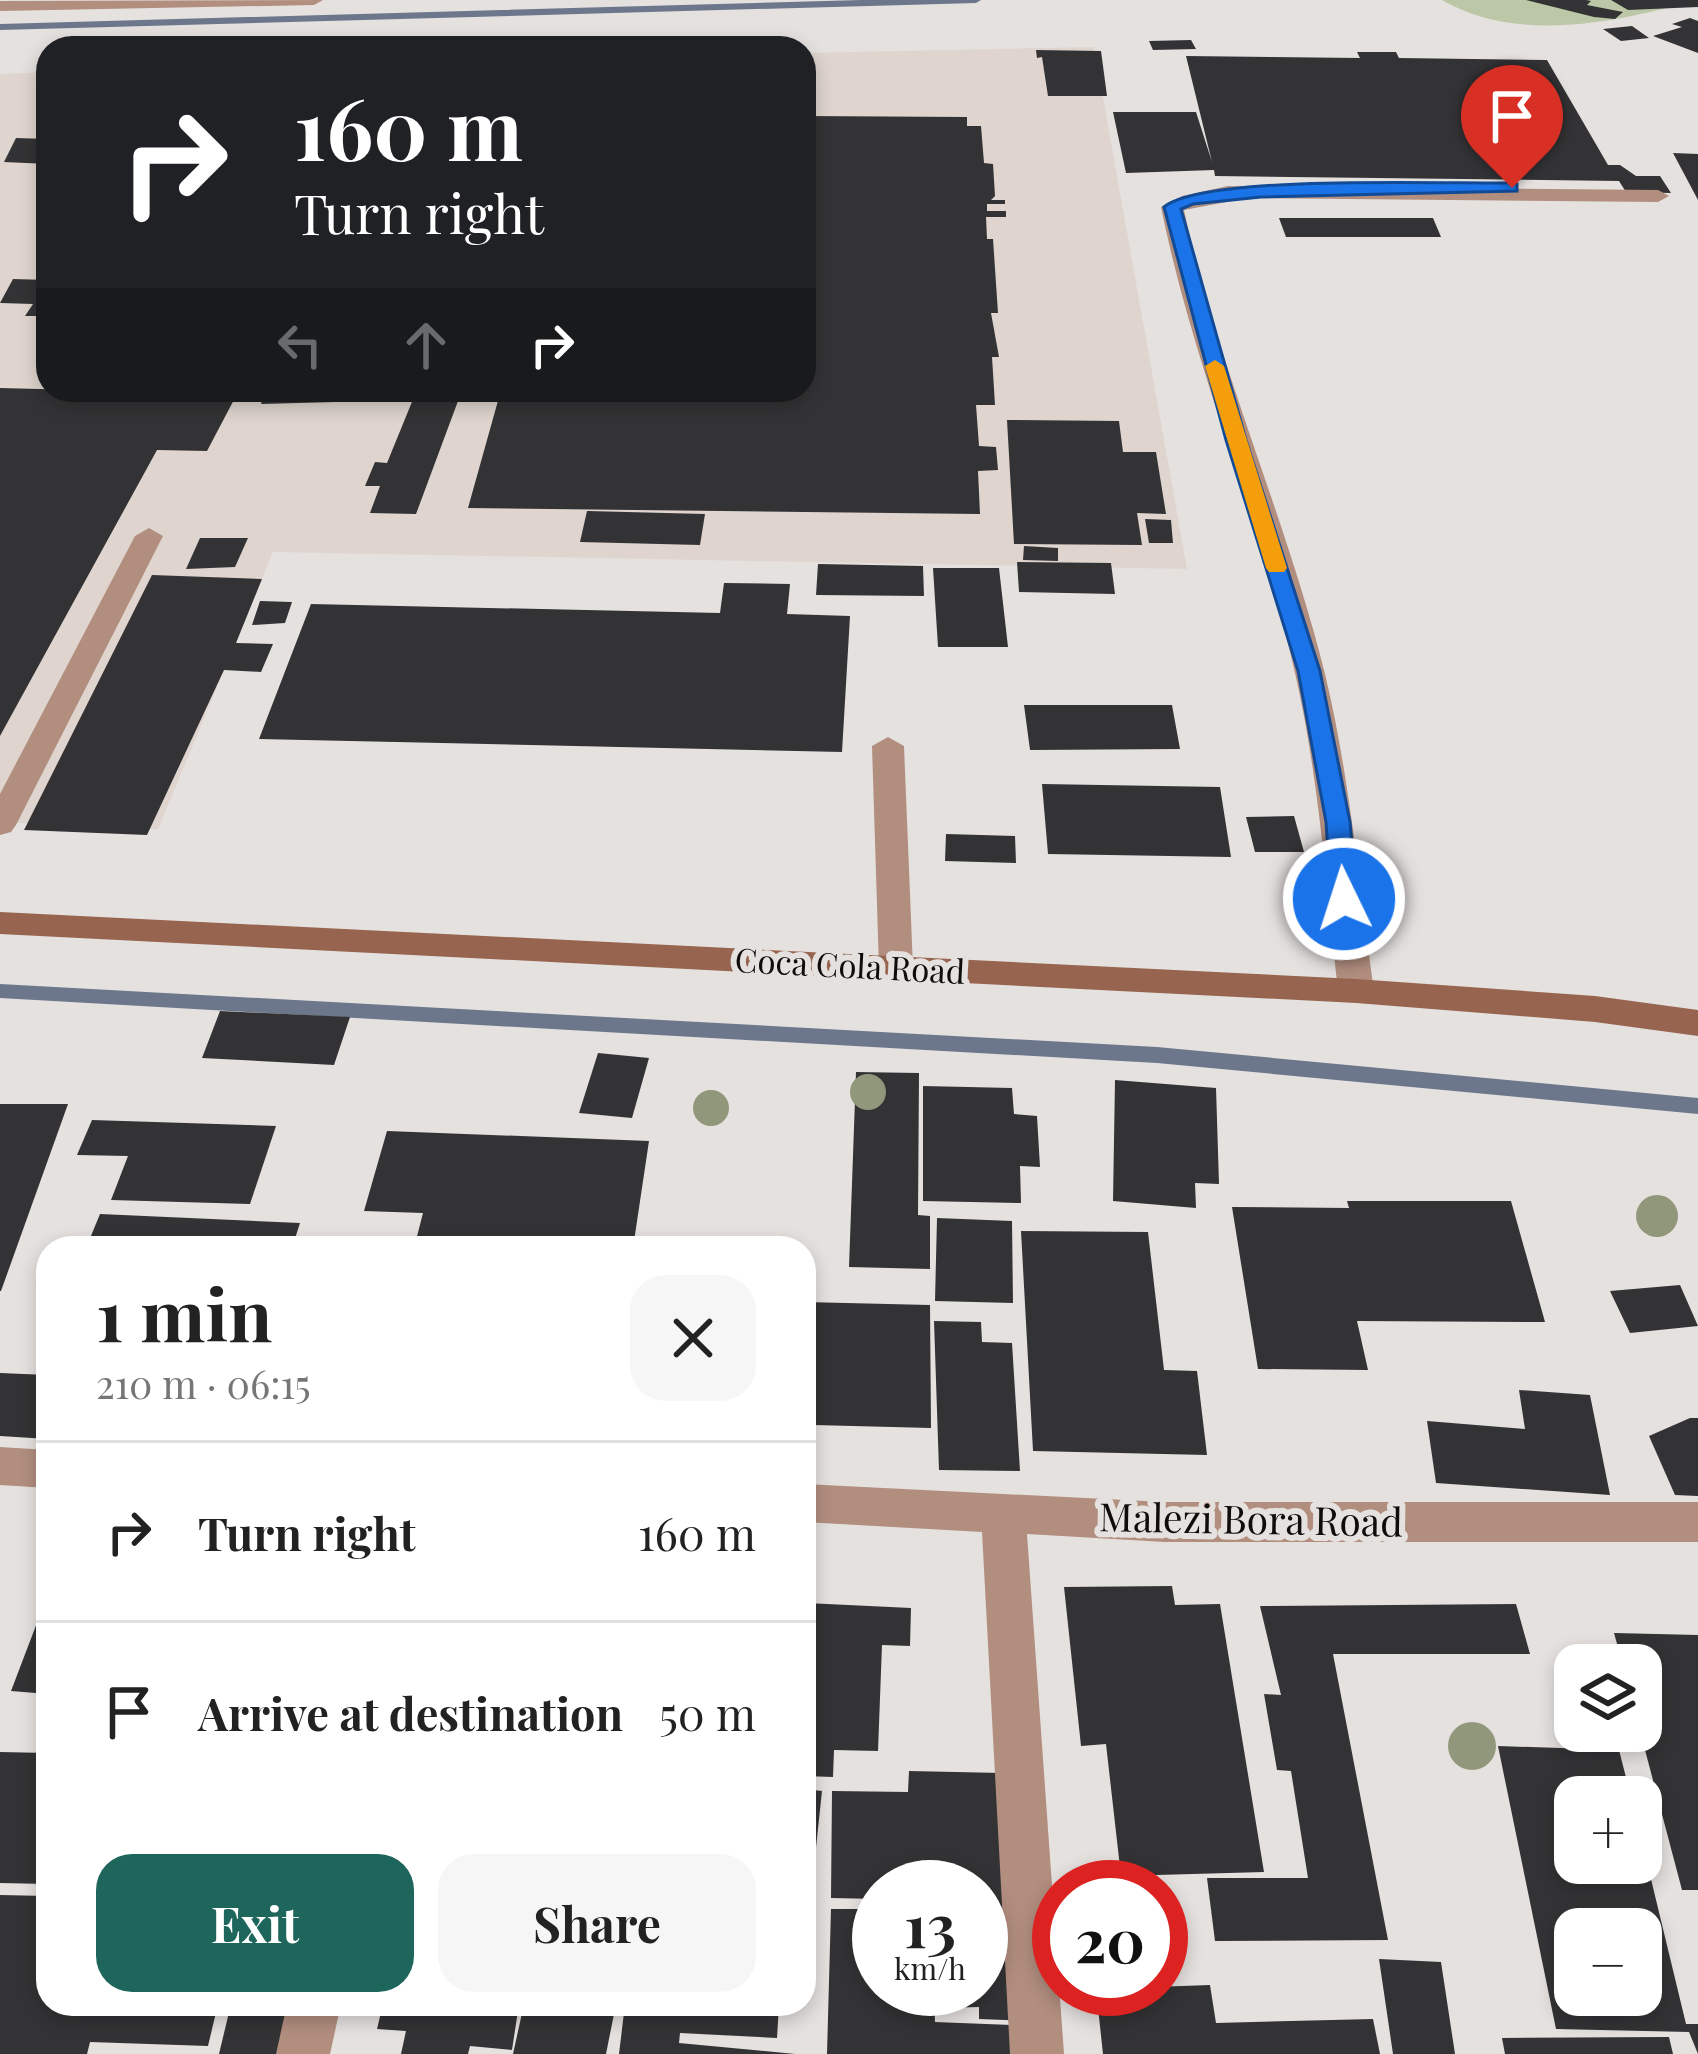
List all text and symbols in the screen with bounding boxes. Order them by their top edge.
pin [1461,65,1563,188]
text: 160 m [294,70,523,182]
icon: arrive [1479,83,1545,149]
icon: right [96,84,252,240]
text: Turn right [294,177,544,249]
icon: left [267,312,333,378]
icon: ahead [393,312,459,378]
icon: right [519,312,585,378]
position arrow [1281,836,1407,962]
street label: Coca Cola Road [734,936,966,992]
text: 1 min [96,1264,272,1360]
button: close [630,1275,756,1401]
text: 210 m · 06:15 [96,1357,311,1409]
street label: Malezi Bora Road [1099,1489,1403,1547]
icon: right [96,1499,162,1565]
text: Turn right [198,1502,416,1562]
text: 160 m [638,1502,756,1562]
map controls [1554,1644,1662,2016]
button: layers [1554,1644,1662,1752]
icon: arrive [96,1679,162,1745]
text: Arrive at destination [198,1682,623,1742]
text: 50 m [659,1682,756,1742]
button: + [1554,1776,1662,1884]
button: Exit [96,1854,414,1992]
button: Share [438,1854,756,1992]
speed limit sign: 20 [1032,1860,1188,2016]
text: 13 [904,1883,956,1963]
button: − [1554,1908,1662,2016]
text: km/h [894,1948,966,1988]

